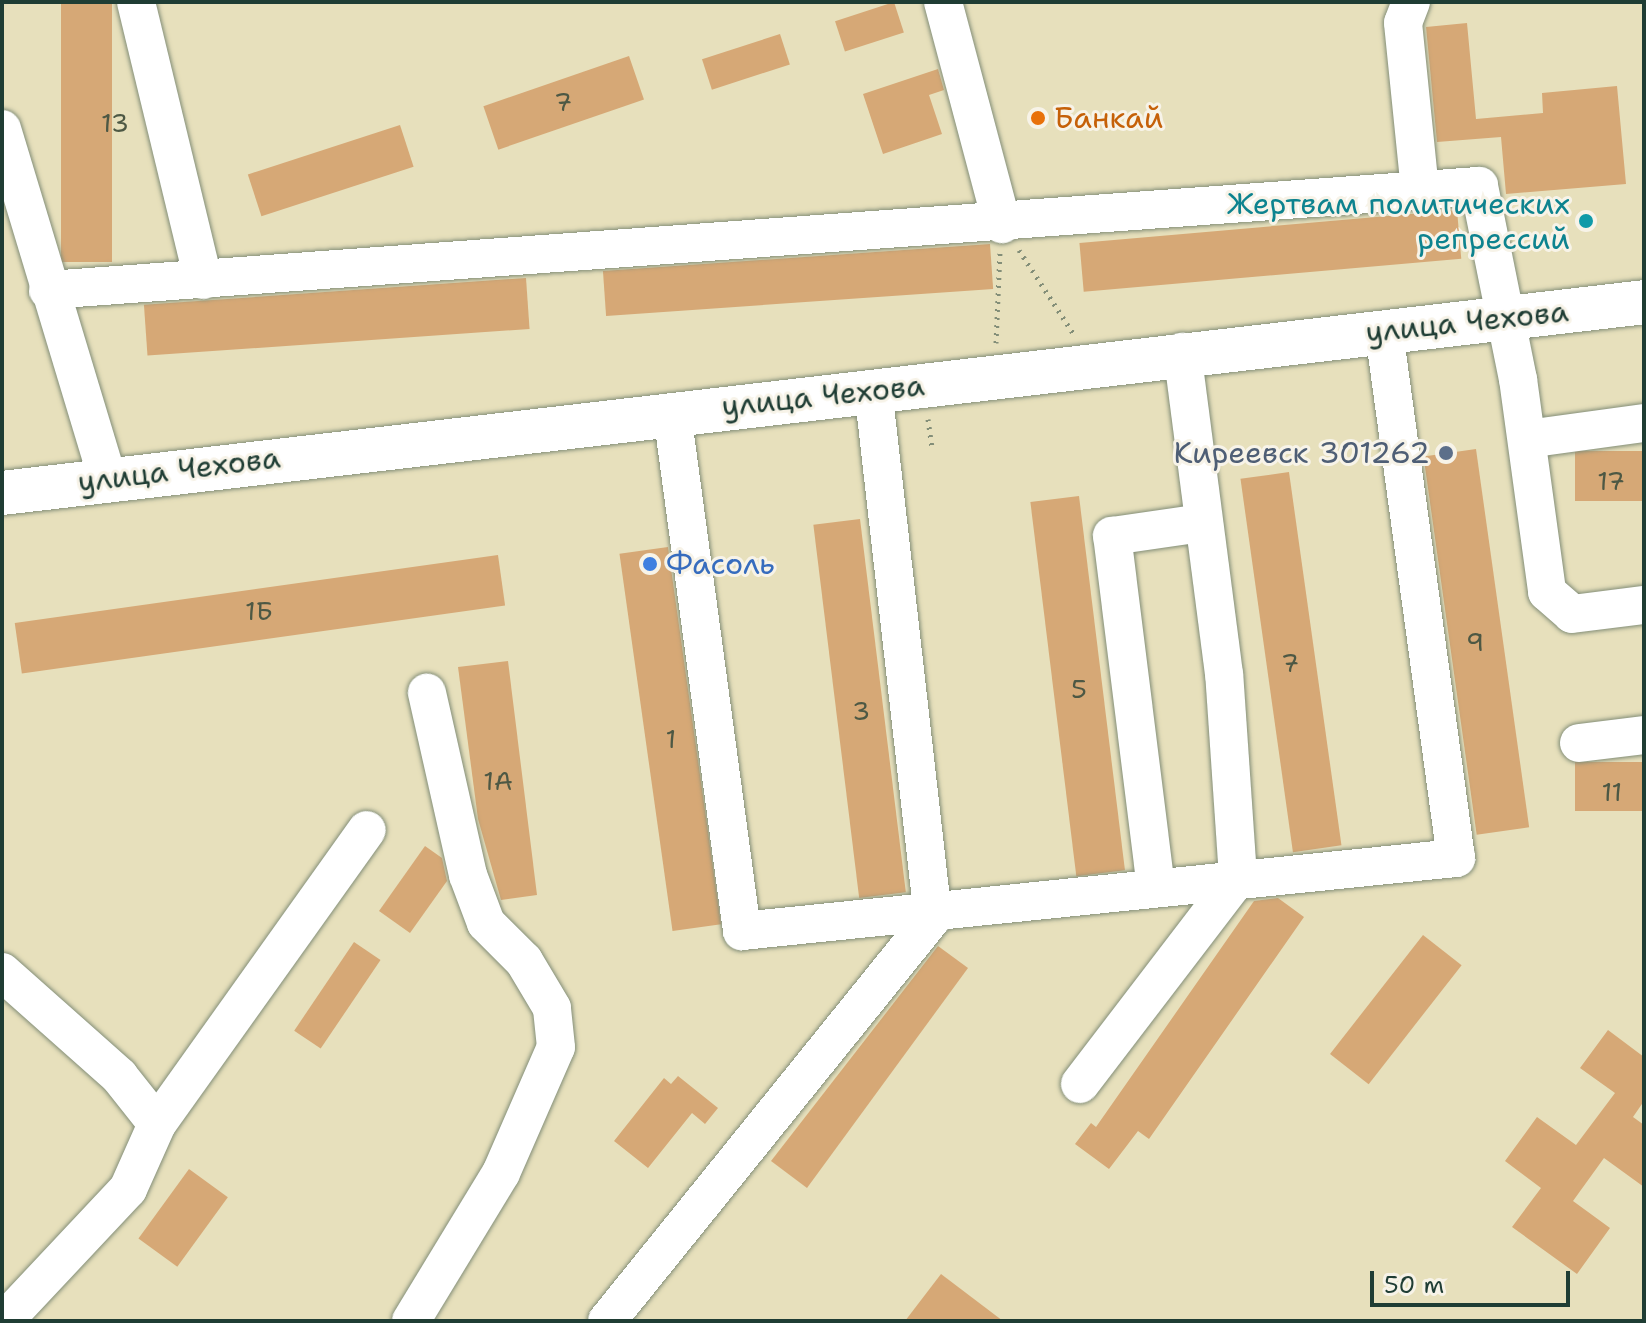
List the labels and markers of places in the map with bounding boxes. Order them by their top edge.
place label: Банкай [1054,100,1163,136]
marker: Банкай [1029,109,1047,127]
place label: Жертвам политических репрессий [1227,186,1570,256]
marker: Жертвам политических репрессий [1577,212,1595,230]
place label: Киреевск 301262 [1174,435,1430,471]
marker: Киреевск 301262 [1437,444,1455,462]
place label: Фасоль [666,546,775,582]
marker: Фасоль [641,555,659,573]

